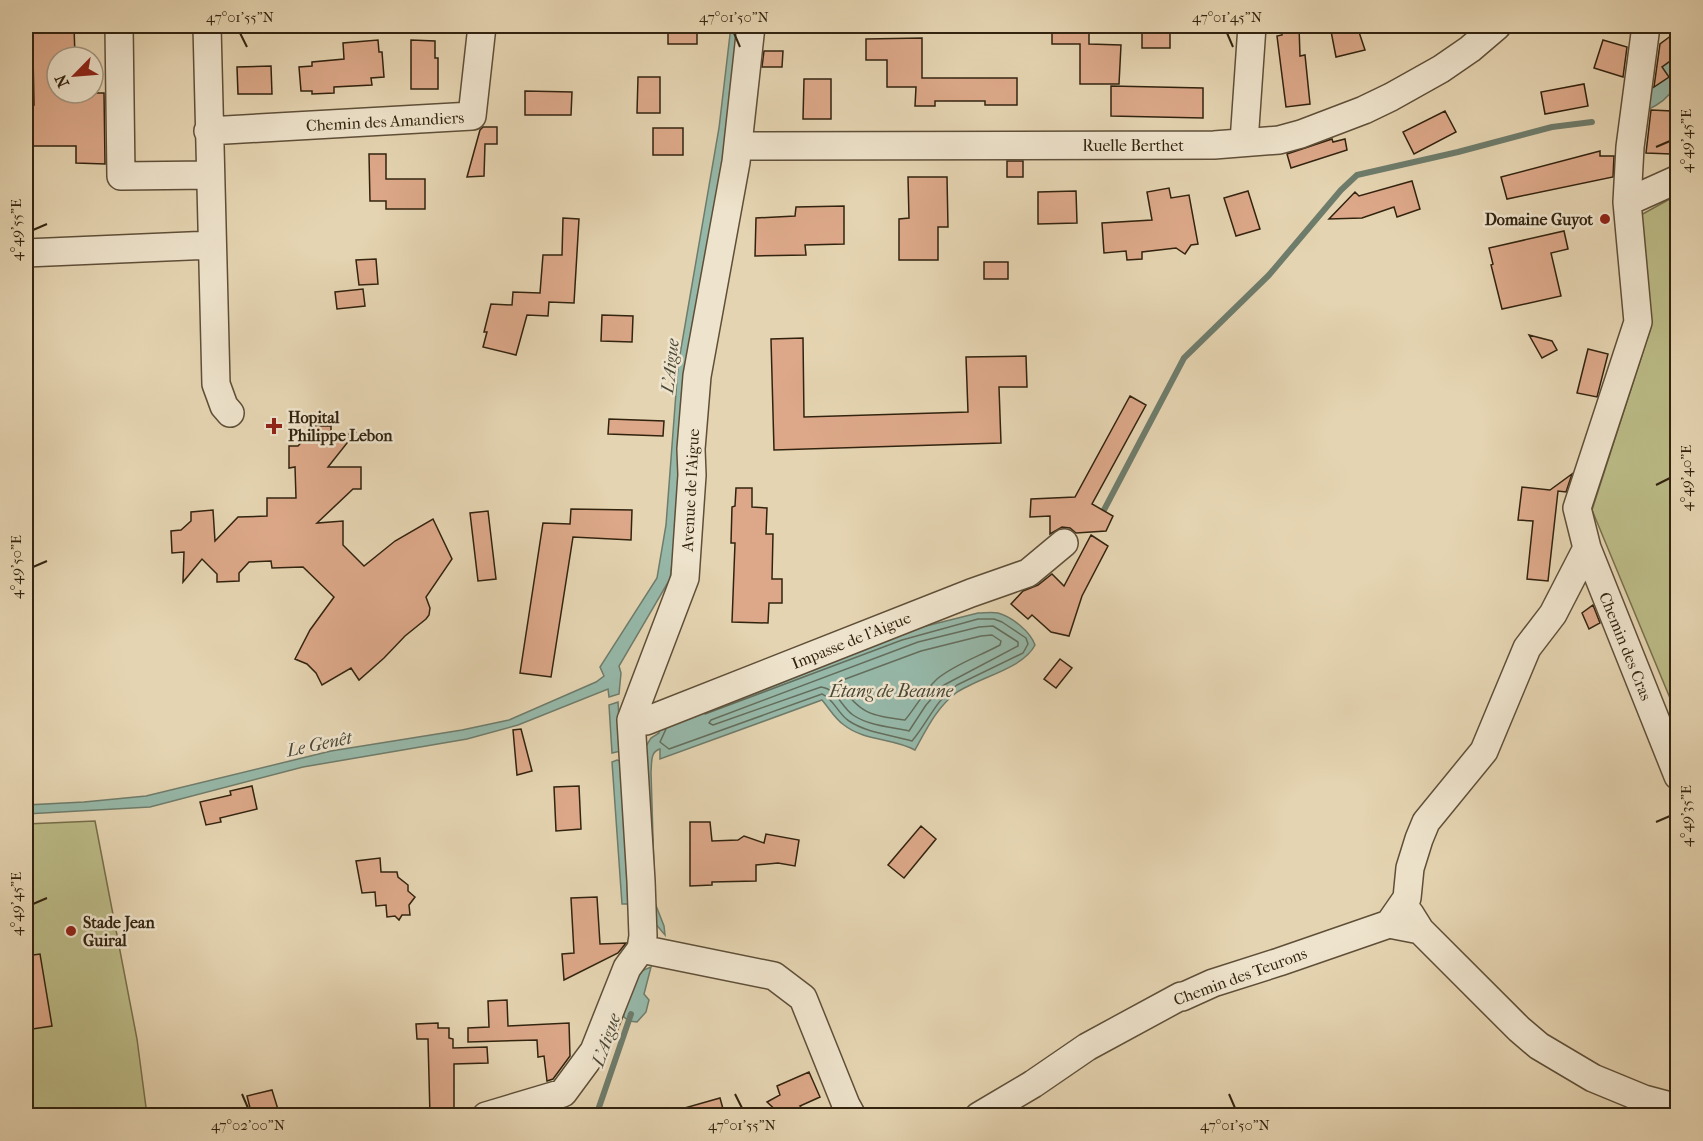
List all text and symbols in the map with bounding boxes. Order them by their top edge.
text: 47°01'55"N [206,8,275,26]
text: 47°01'50"N [699,8,770,26]
text: 47°01'45"N [1192,8,1263,26]
north arrow [45,45,105,105]
text: N [50,71,73,91]
street label: Chemin des Amandiers [305,108,465,135]
text: 4°49'45"E [1677,109,1695,173]
street label: Ruelle Berthet [1082,136,1184,155]
text: 4°49'55"E [7,199,25,261]
place label: Domaine Guyot [1485,210,1593,230]
marker: Domaine Guyot [1598,212,1612,226]
water label: L'Aigue [657,337,684,396]
place label: Hopital Philippe Lebon [288,408,393,446]
marker: Hopital Philippe Lebon [265,417,283,435]
street label: Avenue de l'Aigue [678,428,703,553]
text: 4°49'40"E [1677,445,1695,511]
text: 4°49'50"E [7,535,25,599]
street label: Chemin des Cras [1595,589,1656,703]
street label: Impasse de l'Aigue [789,608,914,673]
water label: Étang de Beaune [828,679,954,702]
water label: Le Genêt [283,727,355,762]
text: 4°49'35"E [1677,785,1695,847]
text: 4°49'45"E [7,872,25,936]
place label: Stade Jean Guiral [83,913,155,950]
marker: Stade Jean Guiral [64,924,78,938]
street label: Chemin des Teurons [1171,943,1310,1009]
water label: L'Aigue [587,1010,626,1071]
text: 47°02'00"N [211,1116,286,1134]
text: 47°01'55"N [708,1116,777,1134]
text: 47°01'50"N [1200,1116,1271,1134]

